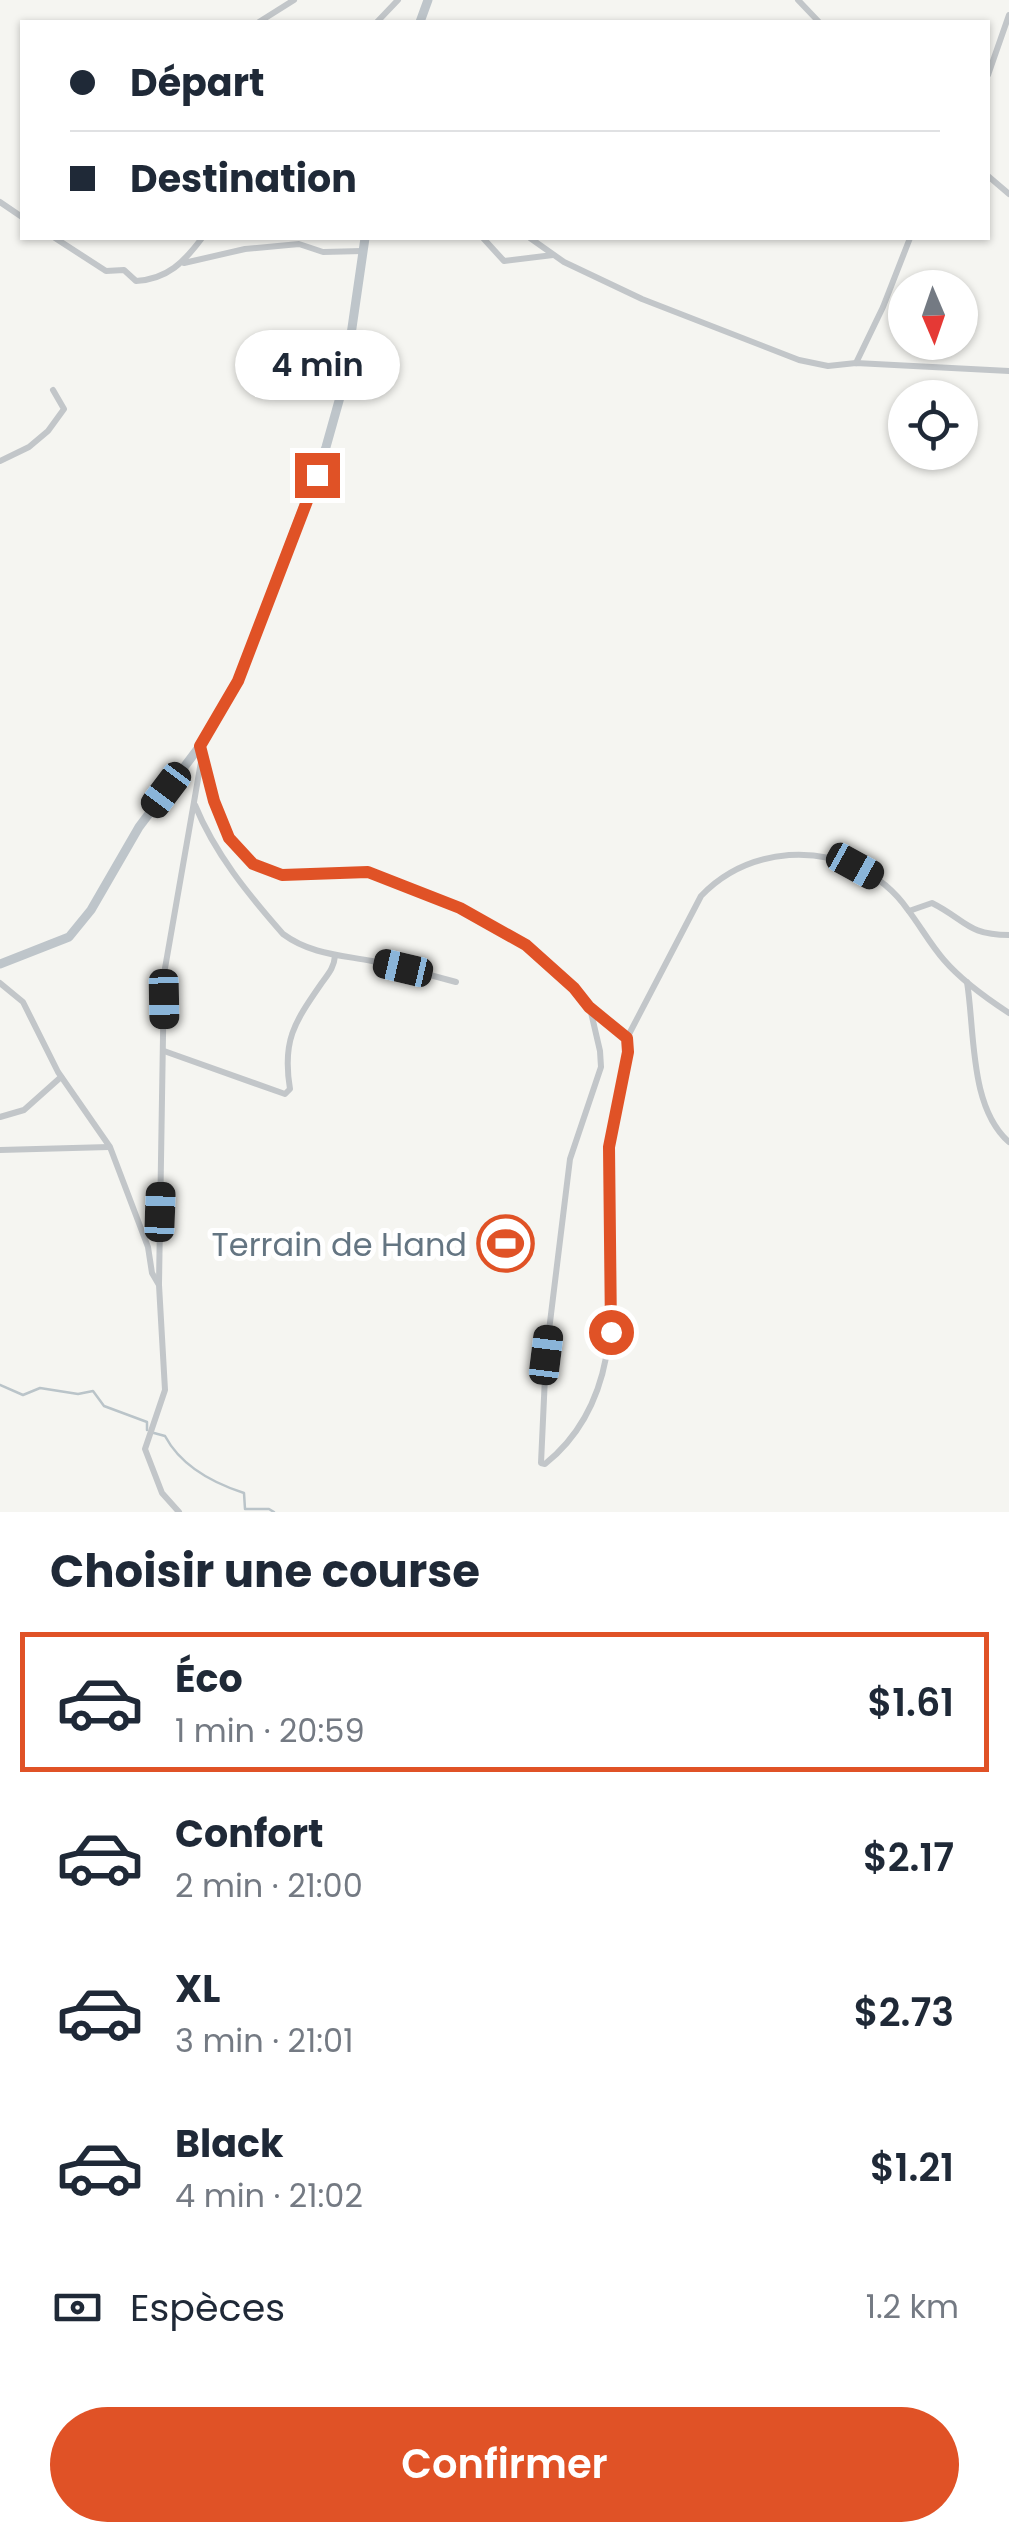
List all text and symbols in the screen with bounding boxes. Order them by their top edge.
text: Départ [130,56,264,109]
text: Destination [130,152,357,205]
north arrow [888,270,978,360]
map controls [888,270,978,470]
callout: 4 min [234,330,400,400]
text: 4 min [271,342,364,387]
button: locate [888,380,978,470]
route end [295,453,340,498]
car [136,757,196,823]
car [821,838,889,894]
car [370,947,436,989]
car [148,969,180,1029]
car [144,1181,176,1243]
sports icon: Terrain de Hand [476,1214,536,1274]
place label: Terrain de Hand [212,1222,467,1267]
route start [589,1310,634,1355]
car [527,1323,565,1387]
text: Choisir une course [50,1540,480,1603]
text: Éco [175,1652,243,1705]
icon: car [55,1657,145,1747]
text: $1.61 [867,1676,954,1729]
text: 1 min · 20:59 [175,1708,365,1753]
text: Confort [175,1807,323,1860]
icon: car [55,1812,145,1902]
text: $2.17 [863,1831,954,1884]
text: 2 min · 21:00 [175,1863,363,1908]
text: XL [175,1962,220,2015]
icon: car [55,1967,145,2057]
text: $2.73 [854,1986,954,2039]
text: 3 min · 21:01 [175,2018,353,2063]
text: Black [175,2117,284,2170]
icon: car [55,2122,145,2212]
text: $1.21 [870,2141,954,2194]
text: 4 min · 21:02 [175,2173,363,2218]
icon: cash [50,2280,105,2335]
text: Espèces [130,2281,285,2334]
text: 1.2 km [866,2284,959,2329]
button: Confirmer [50,2407,959,2522]

